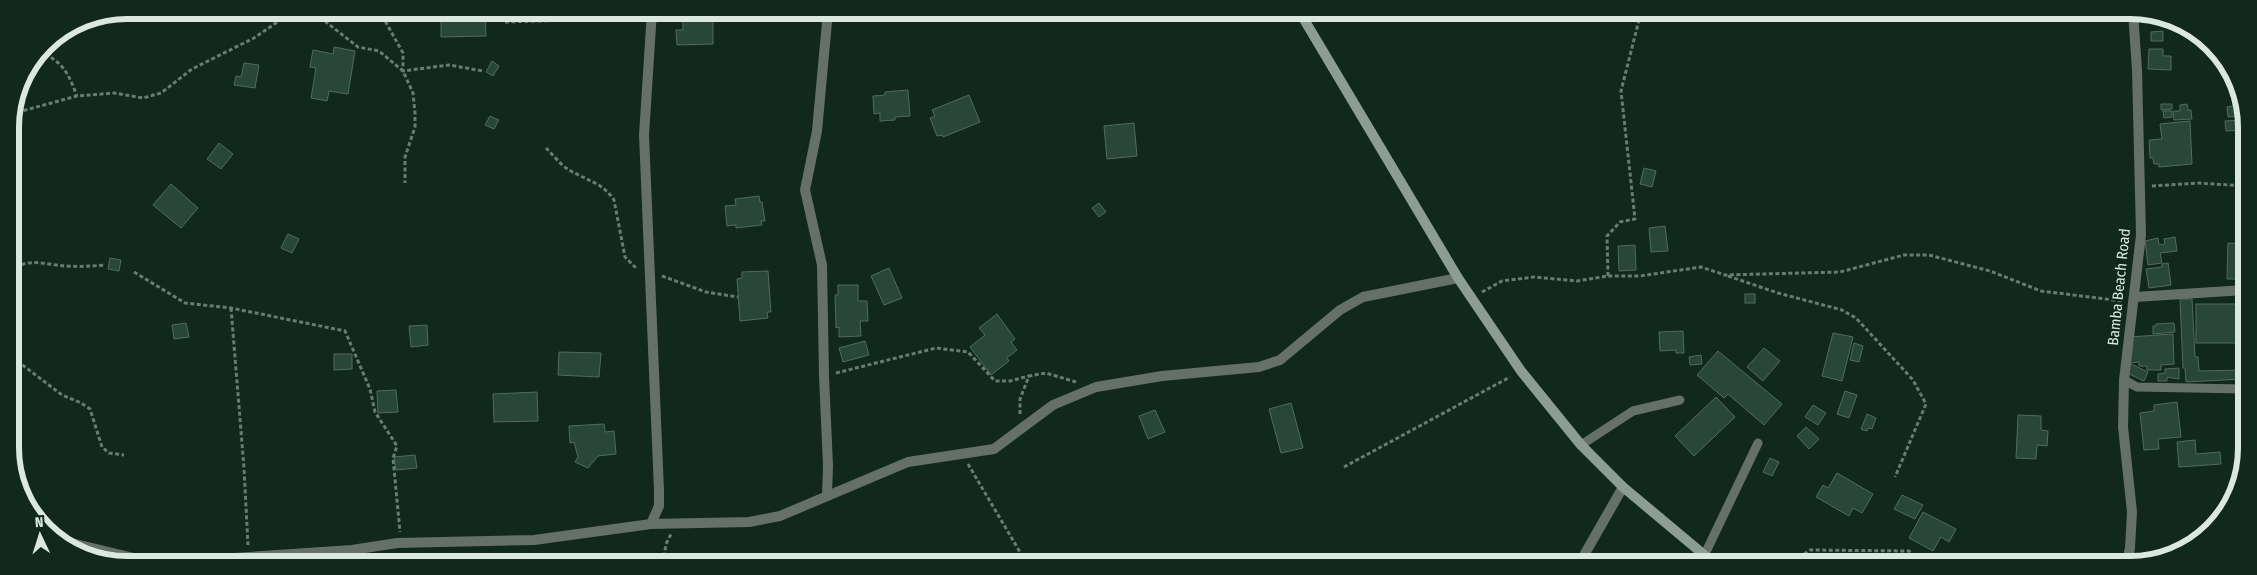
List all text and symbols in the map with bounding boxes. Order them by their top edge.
street label: Bamba Beach Road [2104,228,2134,346]
north arrow [15,510,65,560]
text: N [34,514,44,531]

